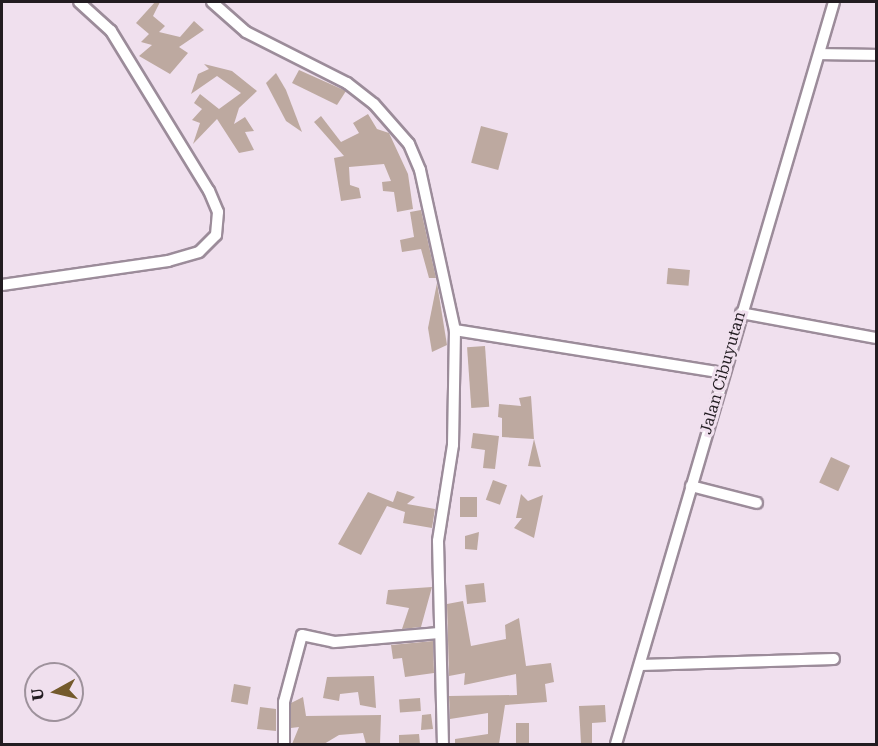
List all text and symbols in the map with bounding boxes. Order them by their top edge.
street label: Jalan Cibuyutan [696,309,750,437]
north arrow [24,662,84,722]
text: U [27,687,48,702]

